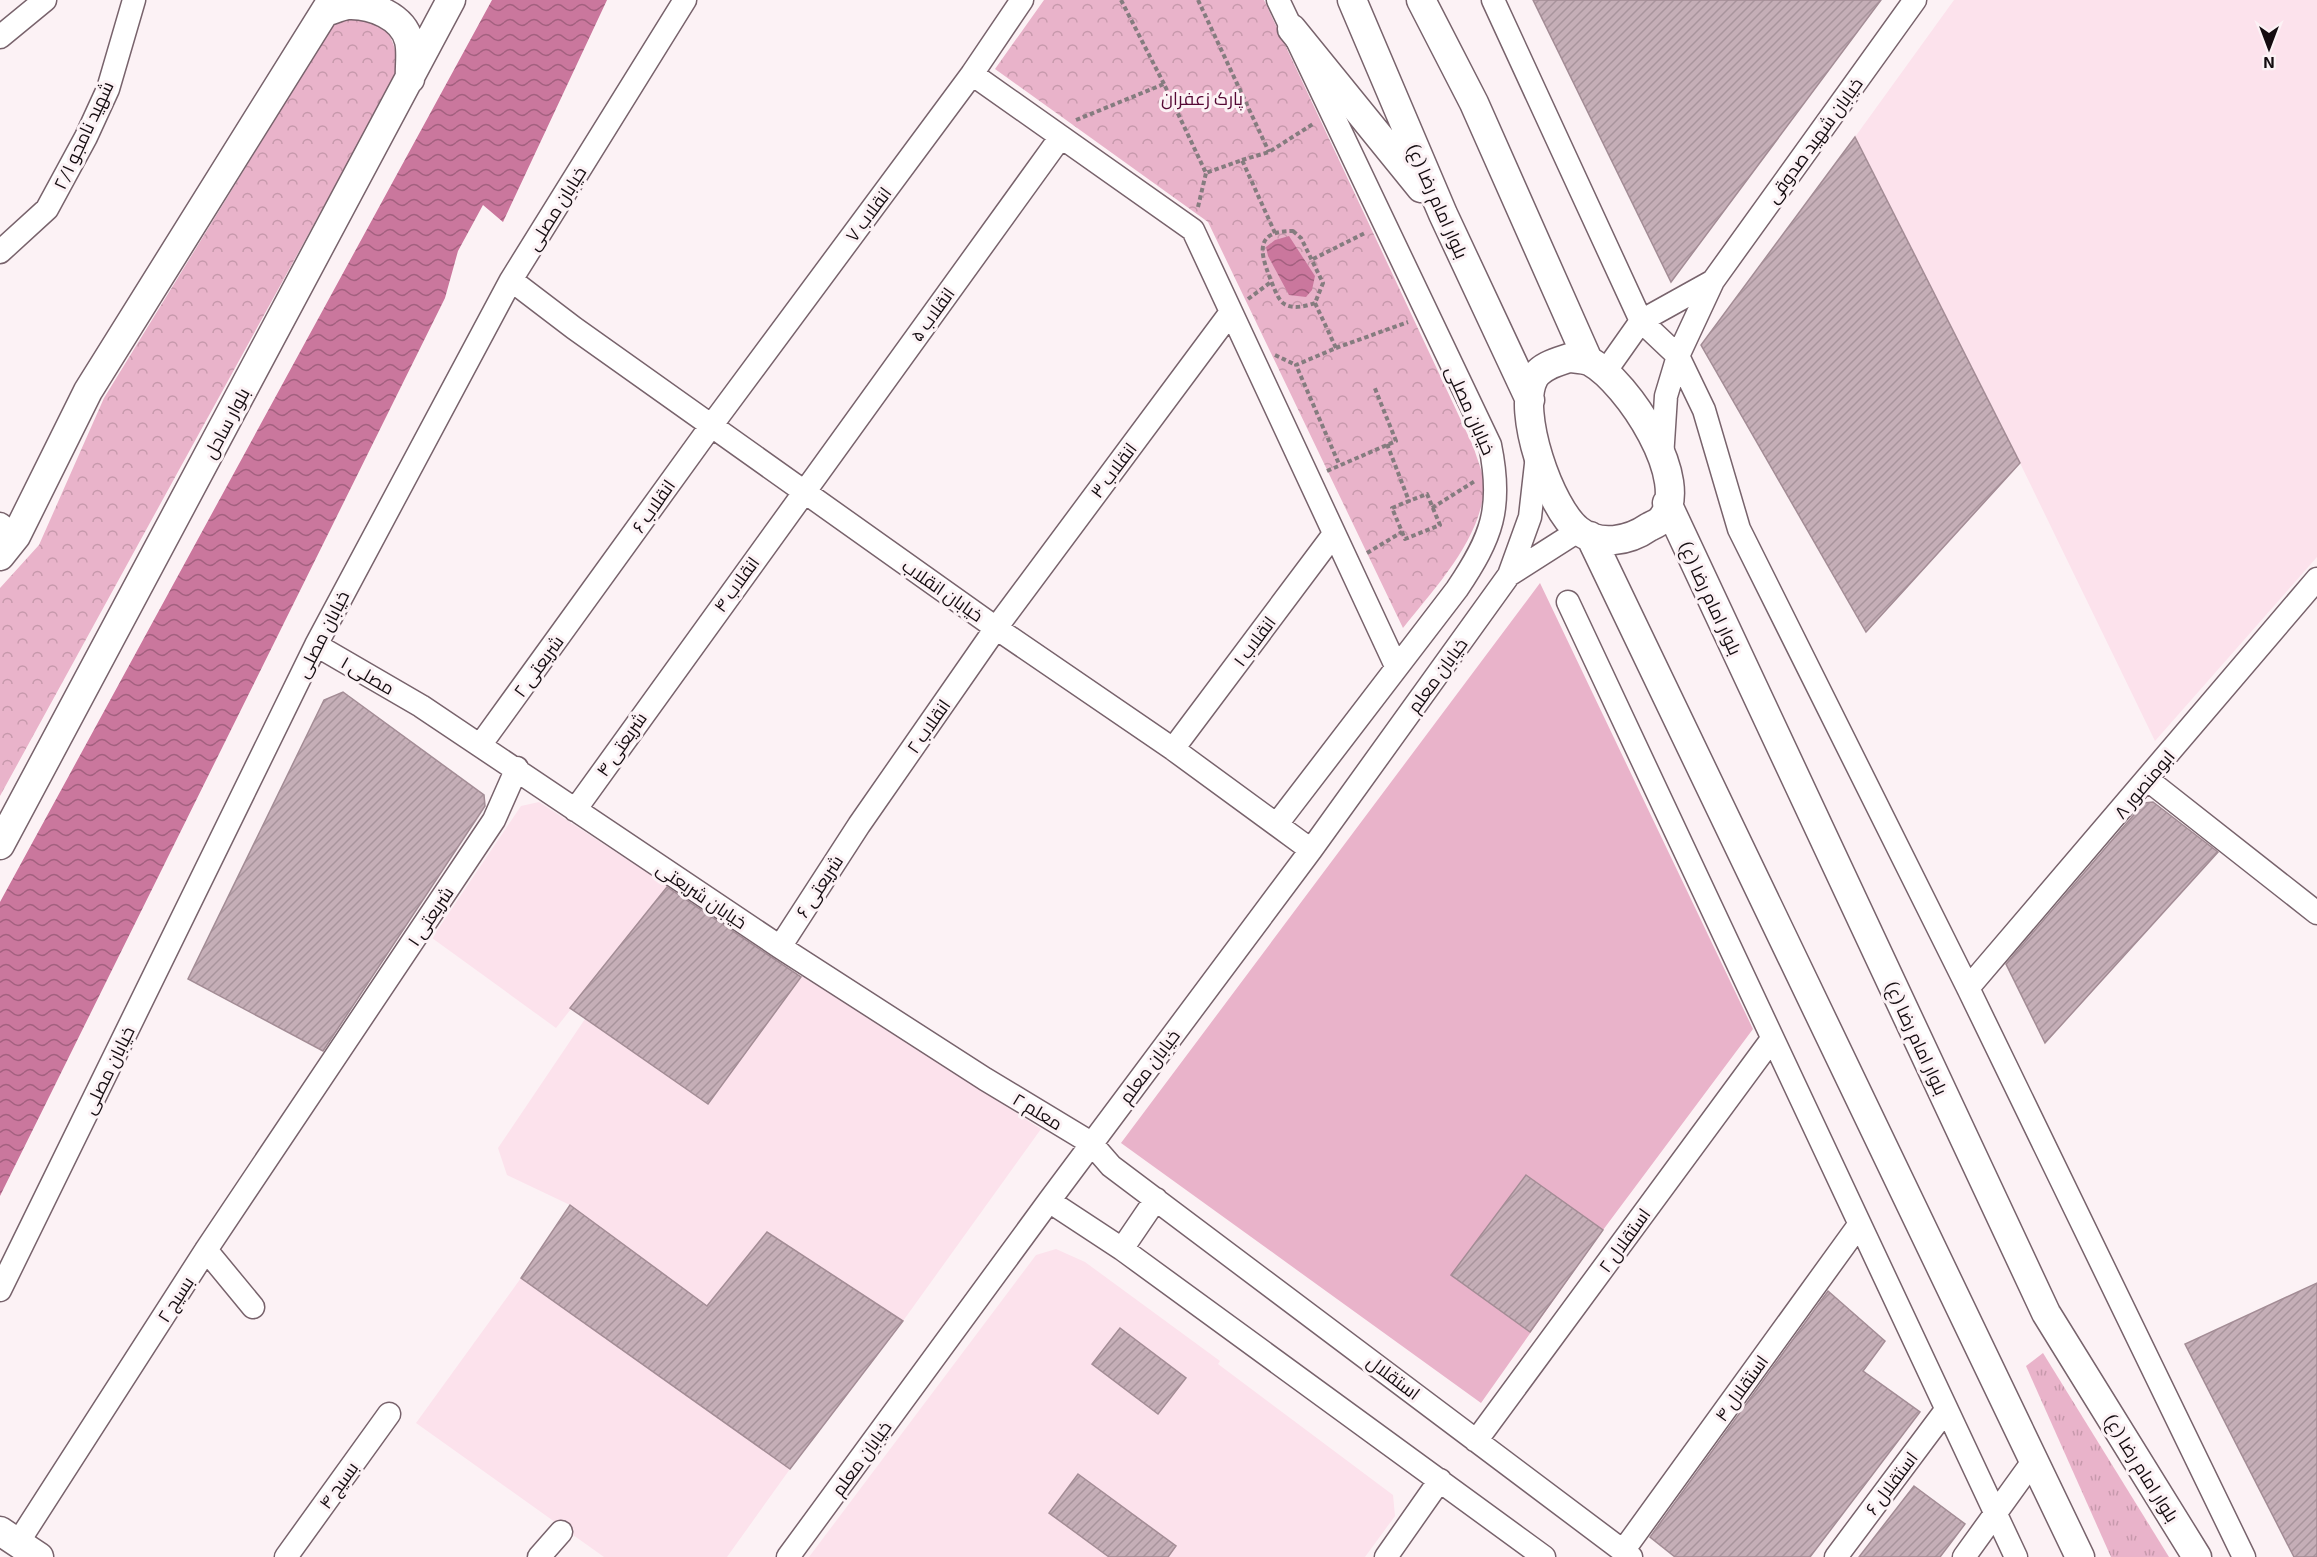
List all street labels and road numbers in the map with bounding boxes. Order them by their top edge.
street label: خیابان شهید صدوقی [1761,73,1868,208]
street label: شهید نامجو ۲/۱ [48,77,119,193]
street label: بلوار امام رضا (ع) [1401,140,1473,262]
street label: خیابان مصلی [521,162,591,255]
street label: انقلاب ۷ [840,182,896,246]
street label: انقلاب ۵ [905,283,959,345]
street label: خیابان مصلی [1441,362,1500,458]
street label: بلوار ساحل [198,384,255,463]
street label: انقلاب ۳ [1085,438,1141,502]
street label: انقلاب ۶ [627,475,679,537]
street label: بلوار امام رضا (ع) [1673,538,1747,659]
street label: انقلاب ۴ [708,552,764,616]
street label: خیابان انقلاب [898,554,988,627]
street label: خیابان مصلی [291,587,354,682]
street label: انقلاب ۱ [1228,612,1280,670]
street label: شریعتی ۲ [508,631,569,702]
street label: خیابان معلم [1403,633,1473,718]
street label: مصلی ۱ [337,651,399,700]
street label: انقلاب ۲ [902,695,954,757]
street label: شریعتی ۴ [591,708,652,781]
street label: ابومنصور ۸ [2109,745,2180,823]
street label: شریعتی ۶ [791,851,848,922]
street label: خیابان شریعتی [652,857,751,934]
street label: شریعتی ۱ [402,882,459,950]
street label: بلوار امام رضا (ع) [1879,978,1953,1099]
street label: خیابان مصلی [77,1022,140,1118]
street label: خیابان معلم [1114,1025,1186,1109]
street label: معلم ۲ [1008,1088,1067,1136]
street label: استقلال ۲ [1593,1204,1655,1277]
street label: بسیج ۲ [152,1272,200,1327]
street label: استقلال [1363,1350,1425,1405]
street label: استقلال ۴ [1710,1351,1773,1426]
street label: بلوار امام رضا (ع) [2098,1410,2184,1527]
street label: خیابان معلم [827,1416,897,1501]
street label: استقلال ۶ [1860,1447,1923,1519]
street label: بسیج ۴ [314,1457,364,1514]

